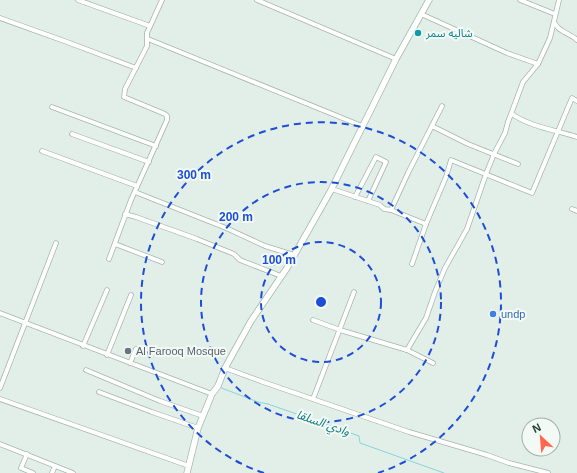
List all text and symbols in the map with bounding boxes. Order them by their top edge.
place label: شاليه سمر [425,27,473,40]
marker: شاليه سمر [413,28,423,38]
text: 300 m [177,168,211,182]
text: 200 m [219,210,253,224]
text: 100 m [262,253,296,267]
centre of rings [314,295,328,309]
place label: undp [501,308,525,320]
marker: undp [488,309,498,319]
place label: Al Farooq Mosque [136,345,226,357]
marker: Al Farooq Mosque [123,346,133,356]
water label: وادي السلقا [294,407,352,442]
north arrow [521,417,561,457]
text: N [530,421,543,435]

